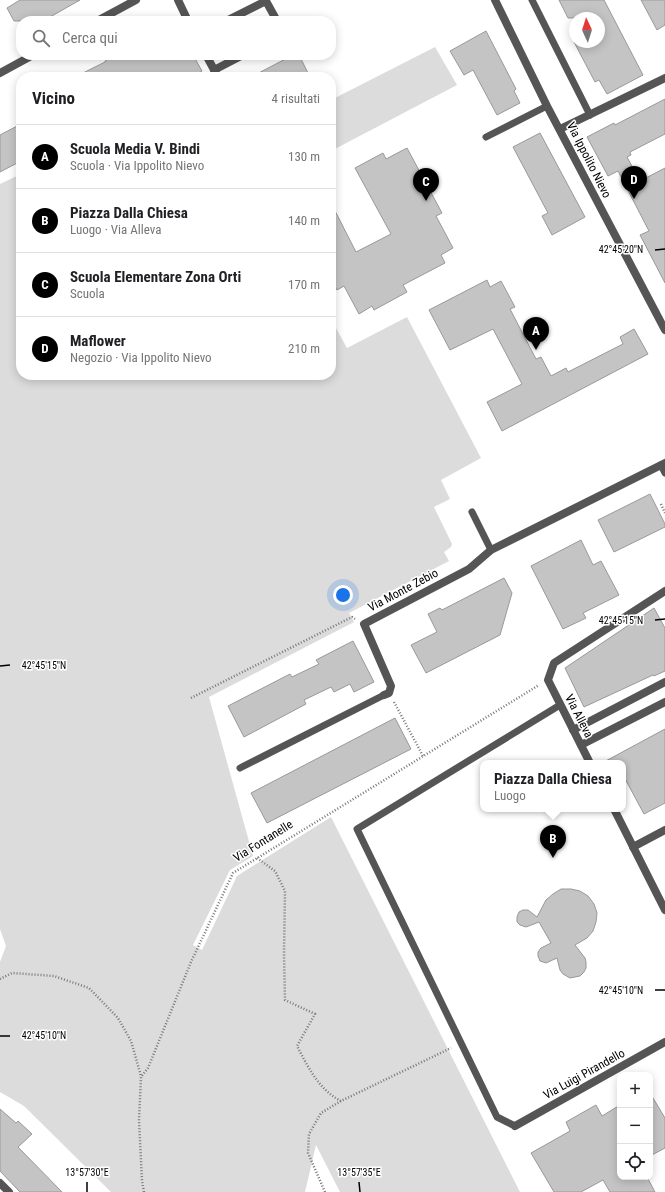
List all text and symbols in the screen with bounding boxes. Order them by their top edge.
north arrow [569,12,605,48]
search box [16,16,336,60]
icon: search [30,27,52,49]
text: Cerca qui [62,29,118,47]
text: Vicino [32,88,75,108]
text: 4 risultati [272,91,320,106]
street label: Via Ippolito Nievo [564,120,614,200]
text: Scuola Media V. Bindi [70,140,200,158]
text: A [41,149,49,164]
text: 130 m [288,149,320,164]
text: Scuola · Via Ippolito Nievo [70,158,204,173]
pin: D [621,166,647,199]
pin: C [413,168,439,201]
text: Piazza Dalla Chiesa [70,204,188,222]
text: B [41,213,49,228]
text: 140 m [288,213,320,228]
text: Luogo · Via Alleva [70,222,161,237]
text: 42°45'20"N [599,244,643,255]
text: Scuola Elementare Zona Orti [70,268,241,286]
text: C [41,277,49,292]
text: 170 m [288,277,320,292]
text: Scuola [70,286,105,301]
pin: A [523,317,549,350]
text: Maflower [70,332,126,350]
text: D [41,341,49,356]
text: 210 m [288,341,320,356]
text: Negozio · Via Ippolito Nievo [70,350,212,365]
street label: Via Monte Zebio [366,566,440,614]
your location [333,585,353,605]
text: 42°45'15"N [599,615,643,626]
text: 42°45'15"N [22,660,66,671]
street label: Via Alleva [562,692,596,740]
popup [480,760,626,812]
text: Piazza Dalla Chiesa [494,770,612,788]
text: Luogo [494,788,526,803]
street label: Via Fontanelle [231,817,296,865]
pin: B [540,825,566,858]
text: 42°45'10"N [599,985,643,996]
text: 42°45'10"N [22,1030,66,1041]
street label: Via Luigi Pirandello [541,1046,627,1102]
map controls [617,1072,653,1180]
button: + [617,1072,653,1108]
button: − [617,1108,653,1144]
button: locate [617,1144,653,1180]
text: 13°57'30"E [65,1167,109,1178]
text: 13°57'35"E [337,1167,381,1178]

